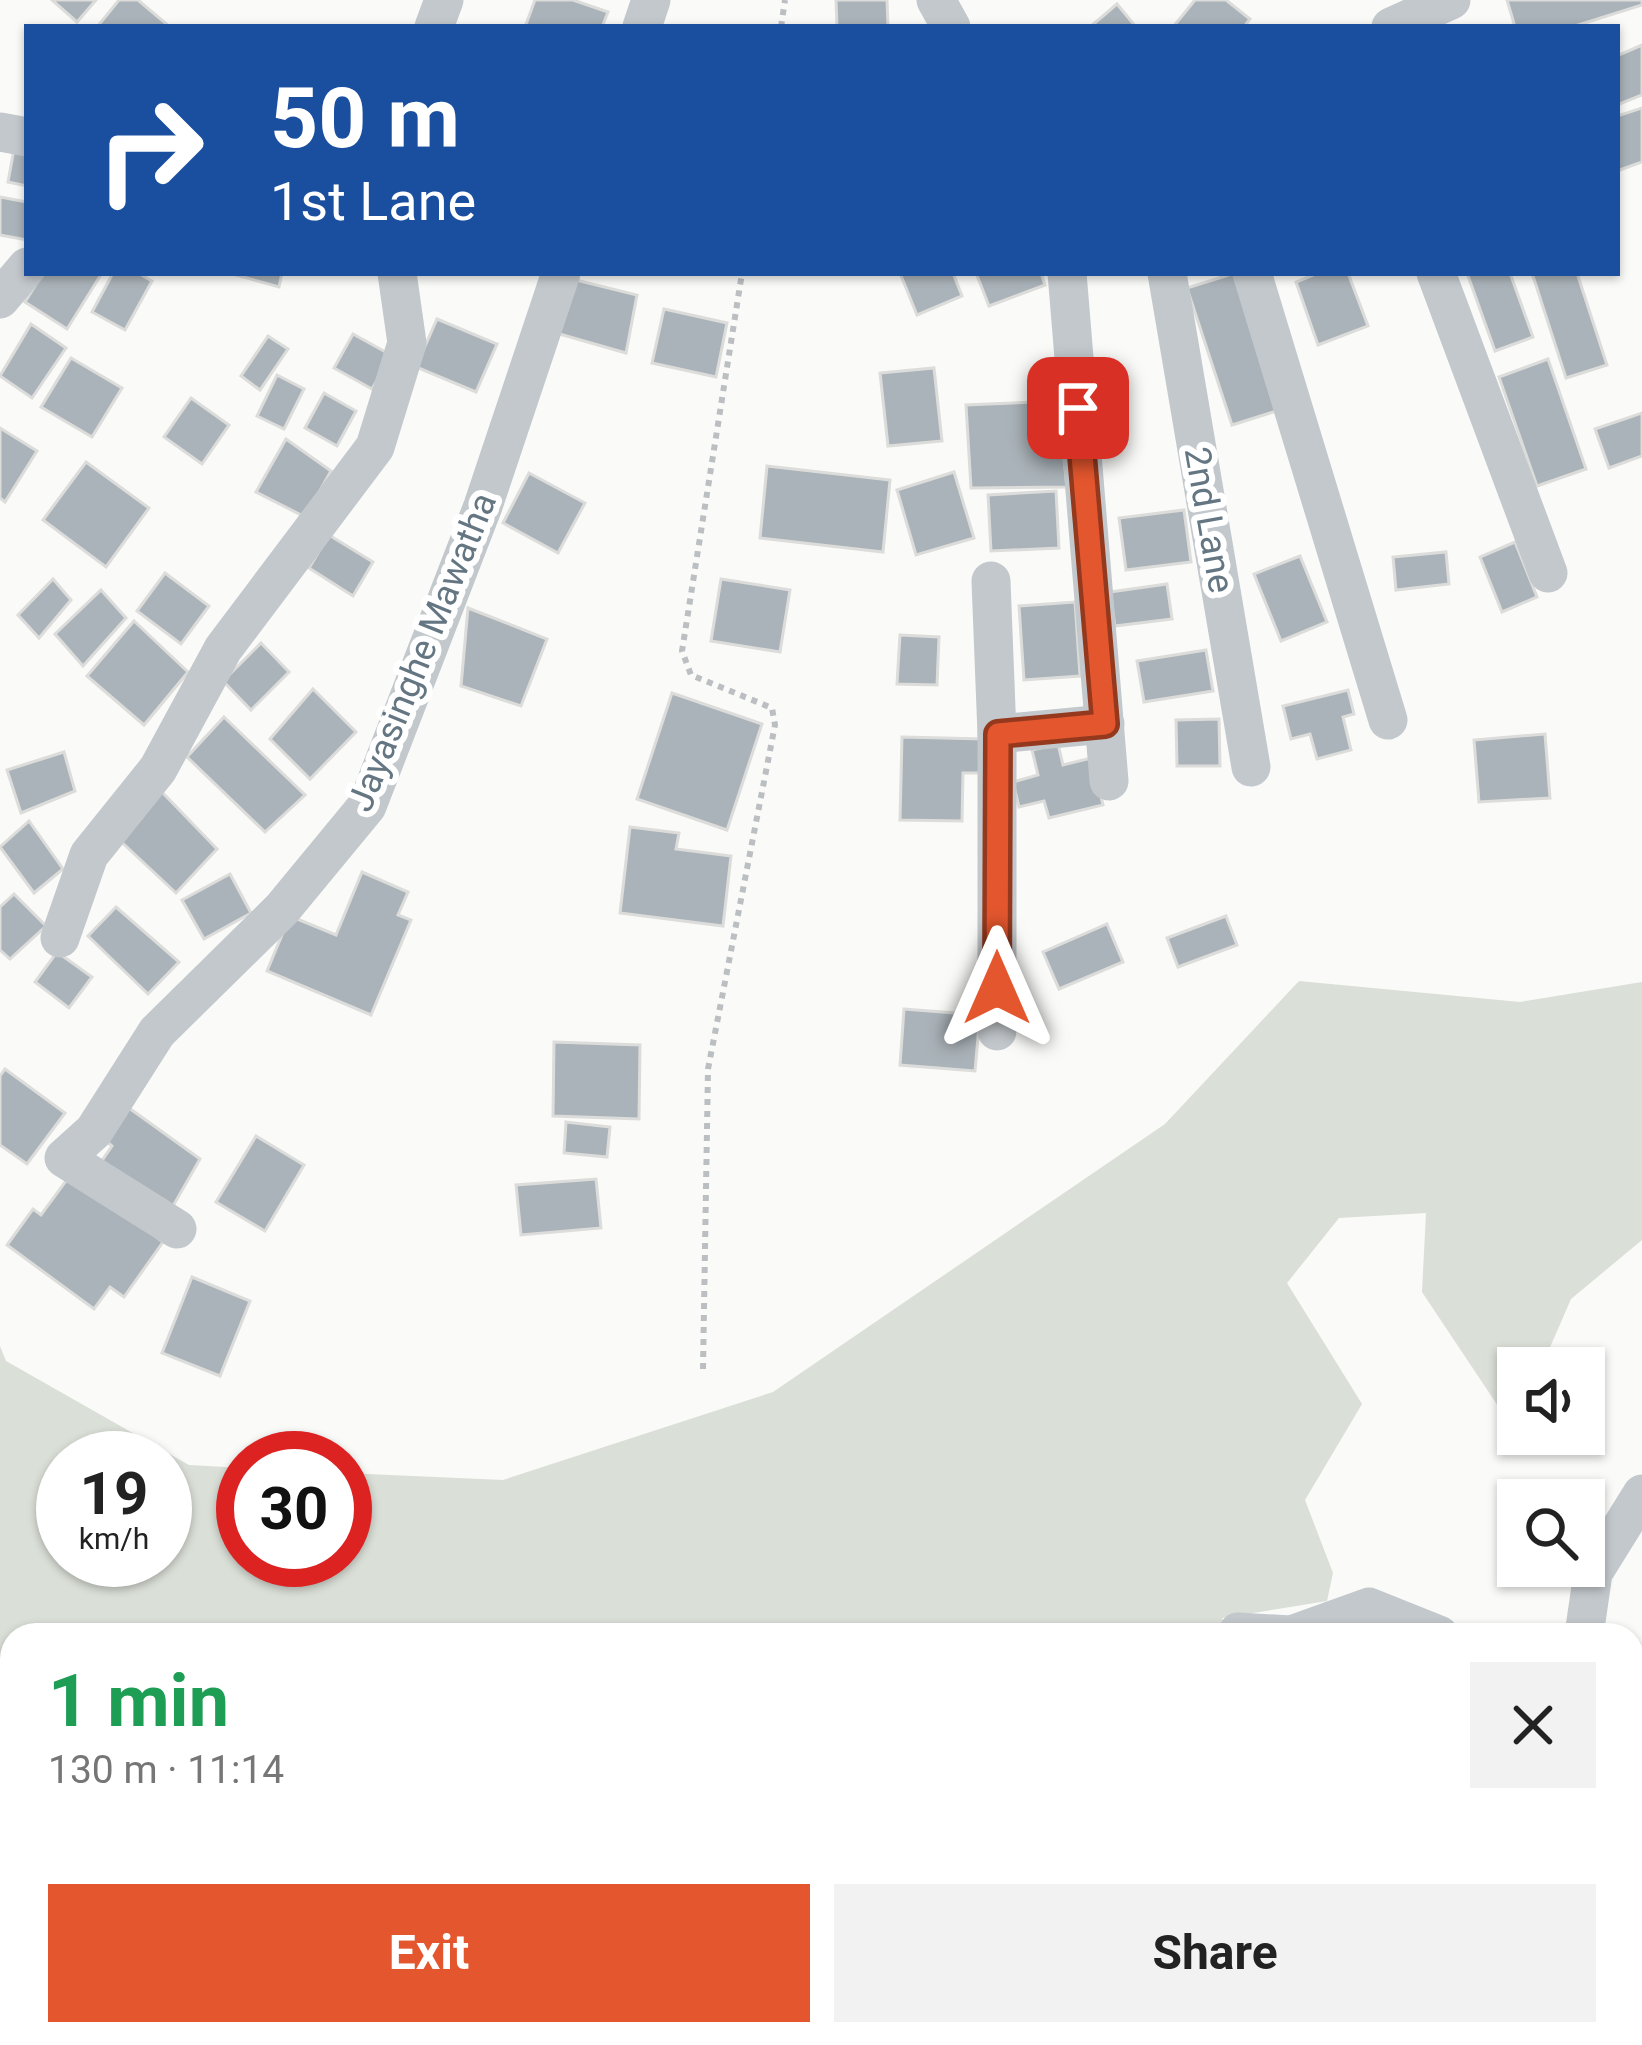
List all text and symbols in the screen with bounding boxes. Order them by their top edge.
text: 50 m [270,69,460,168]
icon: right [72,72,228,228]
text: 1st Lane [270,170,476,233]
pin [1027,357,1129,459]
icon: arrive [1045,375,1111,441]
street label: 2nd Lane [1176,444,1242,596]
street label: Jayasinghe Mawatha [339,487,505,817]
position arrow [934,925,1060,1051]
map controls [1497,1347,1605,1587]
button: sound [1497,1347,1605,1455]
speed limit sign: 30 [216,1431,372,1587]
text: 19 [80,1458,148,1529]
button: search [1497,1479,1605,1587]
text: km/h [79,1521,149,1556]
text: 1 min [48,1659,229,1744]
button: close [1470,1662,1596,1788]
text: 130 m · 11:14 [48,1747,284,1793]
button: Exit [48,1884,810,2022]
button: Share [834,1884,1596,2022]

